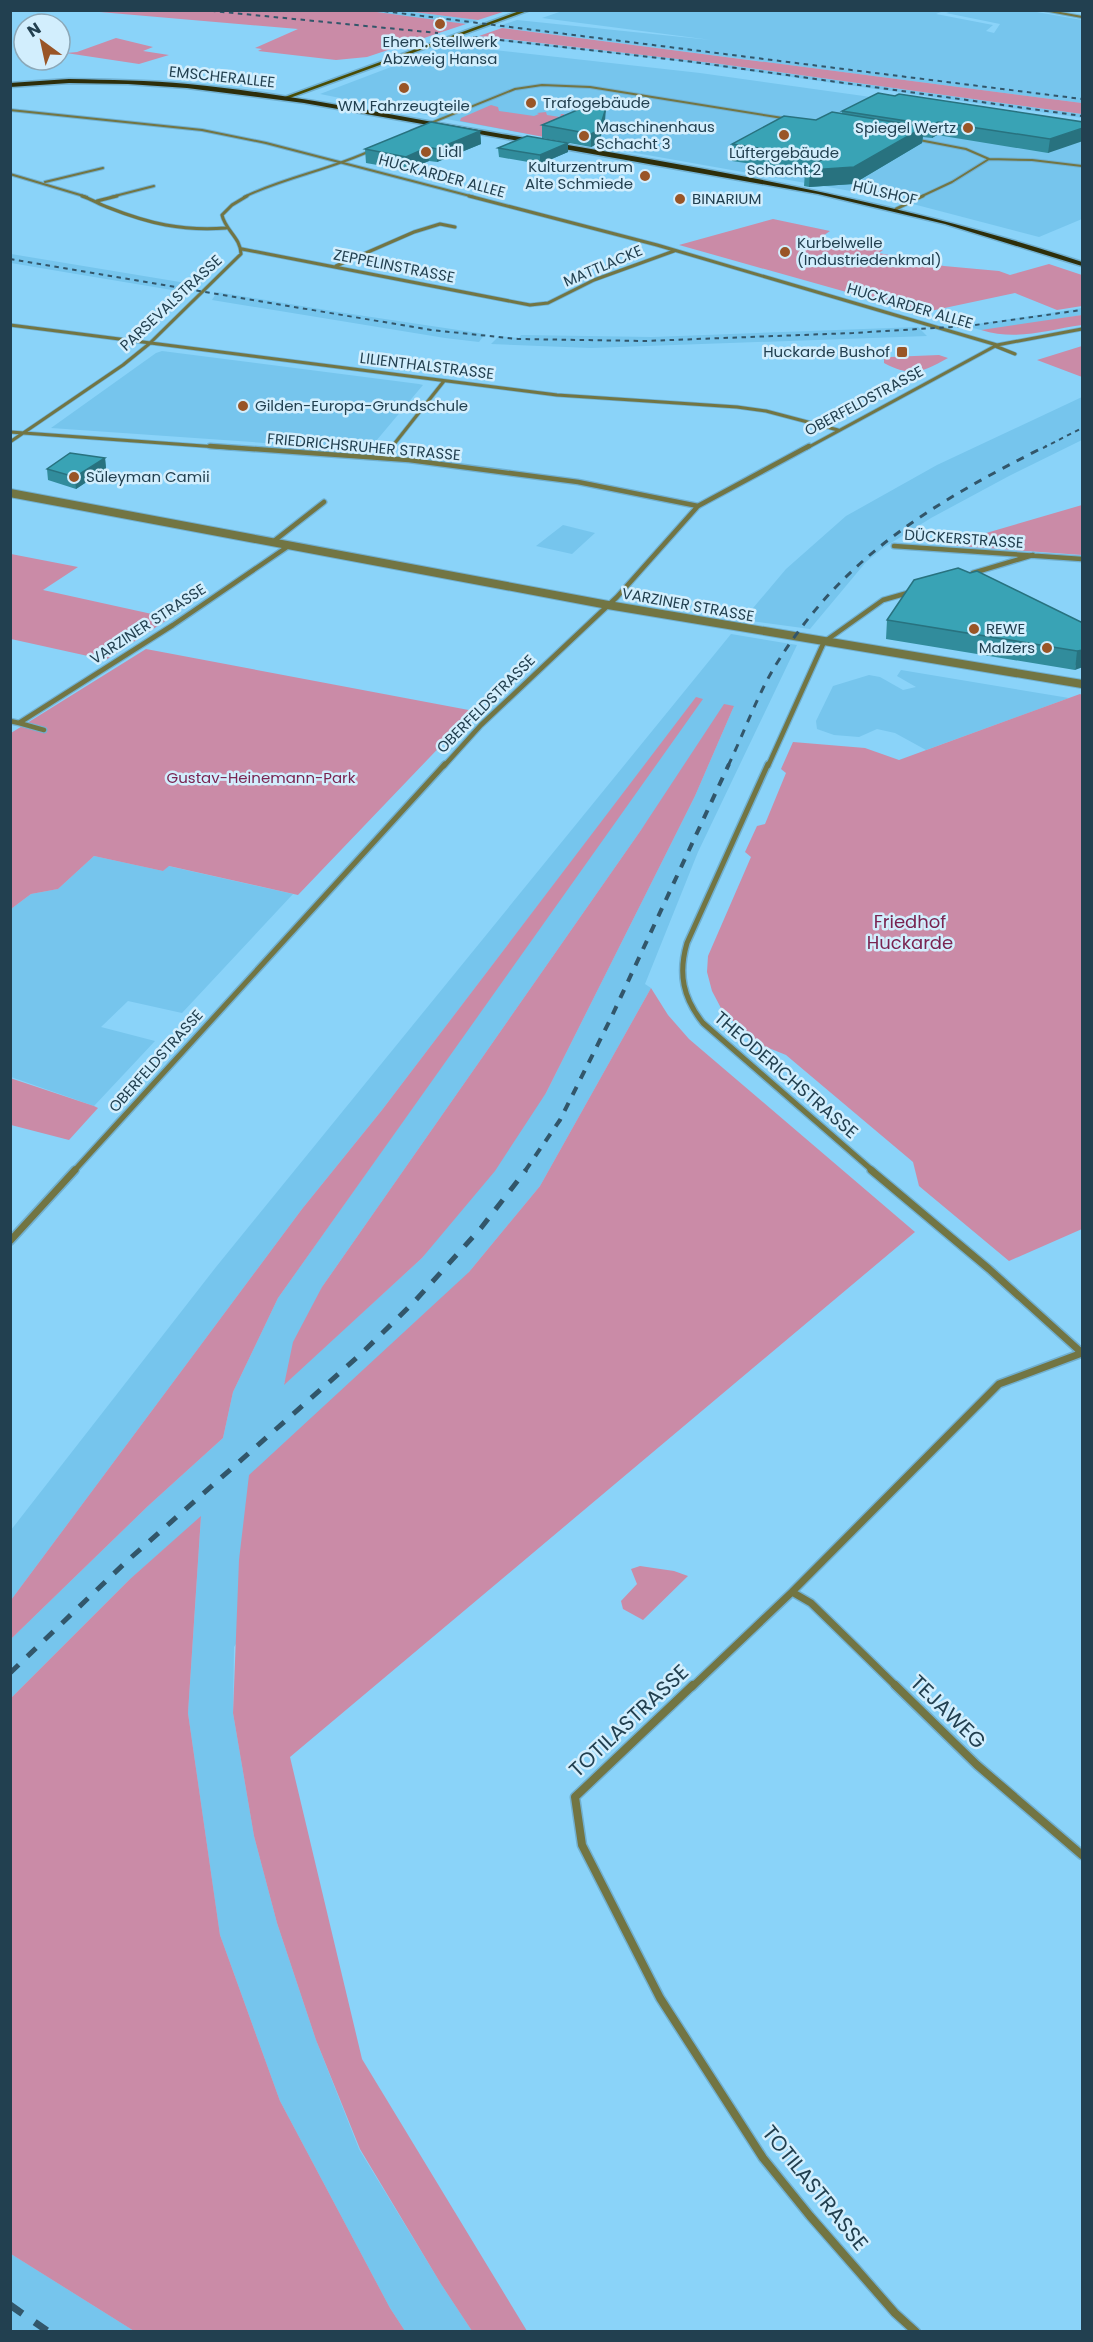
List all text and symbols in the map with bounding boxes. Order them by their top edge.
north arrow [12,12,72,72]
text: N [23,17,45,43]
marker: Ehem. Stellwerk Abzweig Hansa [433,17,447,31]
place label: Ehem. Stellwerk Abzweig Hansa [382,31,498,69]
street label: EMSCHERALLEE [168,60,276,93]
marker: WM Fahrzeugteile [397,81,411,95]
place label: Trafogebäude [543,92,650,113]
place label: WM Fahrzeugteile [338,95,470,116]
marker: Trafogebäude [524,96,538,110]
place label: Maschinenhaus Schacht 3 [596,116,715,154]
place label: Spiegel Wertz [855,117,956,138]
marker: Spiegel Wertz [961,121,975,135]
marker: Lüftergebäude Schacht 2 [777,128,791,142]
marker: Maschinenhaus Schacht 3 [577,129,591,143]
place label: Lidl [438,141,462,162]
place label: Lüftergebäude Schacht 2 [729,142,839,180]
marker: Lidl [419,145,433,159]
street label: HUCKARDER ALLEE [377,149,508,203]
place label: Kulturzentrum Alte Schmiede [525,156,633,194]
marker: Kulturzentrum Alte Schmiede [638,169,652,183]
street label: HÜLSHOF [851,175,920,210]
place label: BINARIUM [692,188,761,209]
marker: BINARIUM [673,192,687,206]
place label: Kurbelwelle (Industriedenkmal) [797,232,942,270]
street label: MATTLACKE [560,239,646,292]
street label: ZEPPELINSTRASSE [332,243,456,288]
marker: Kurbelwelle (Industriedenkmal) [778,245,792,259]
street label: PARSEVALSTRASSE [115,250,226,356]
street label: HUCKARDER ALLEE [845,277,976,334]
place label: Huckarde Bushof [763,341,890,362]
marker: Huckarde Bushof [895,345,909,359]
street label: LILIENTHALSTRASSE [359,347,495,384]
street label: OBERFELDSTRASSE [801,360,927,441]
place label: Gilden-Europa-Grundschule [255,395,468,416]
marker: Gilden-Europa-Grundschule [236,399,250,413]
street label: FRIEDRICHSRUHER STRASSE [266,428,462,465]
place label: Süleyman Camii [86,466,210,487]
marker: Süleyman Camii [67,470,81,484]
street label: DÜCKERSTRASSE [904,524,1024,553]
street label: VARZINER STRASSE [86,578,210,669]
street label: VARZINER STRASSE [620,583,756,626]
place label: REWE [986,618,1025,639]
marker: REWE [967,622,981,636]
place label: Malzers [979,637,1035,658]
marker: Malzers [1040,641,1054,655]
street label: OBERFELDSTRASSE [432,650,540,758]
park label: Gustav-Heinemann-Park [167,767,356,788]
park label: Friedhof Huckarde [867,909,953,955]
street label: OBERFELDSTRASSE [104,1005,207,1117]
street label: THEODERICHSTRASSE [709,1005,864,1144]
street label: TOTILASTRASSE [563,1658,695,1784]
street label: TEJAWEG [904,1668,993,1755]
street label: TOTILASTRASSE [756,2119,875,2257]

